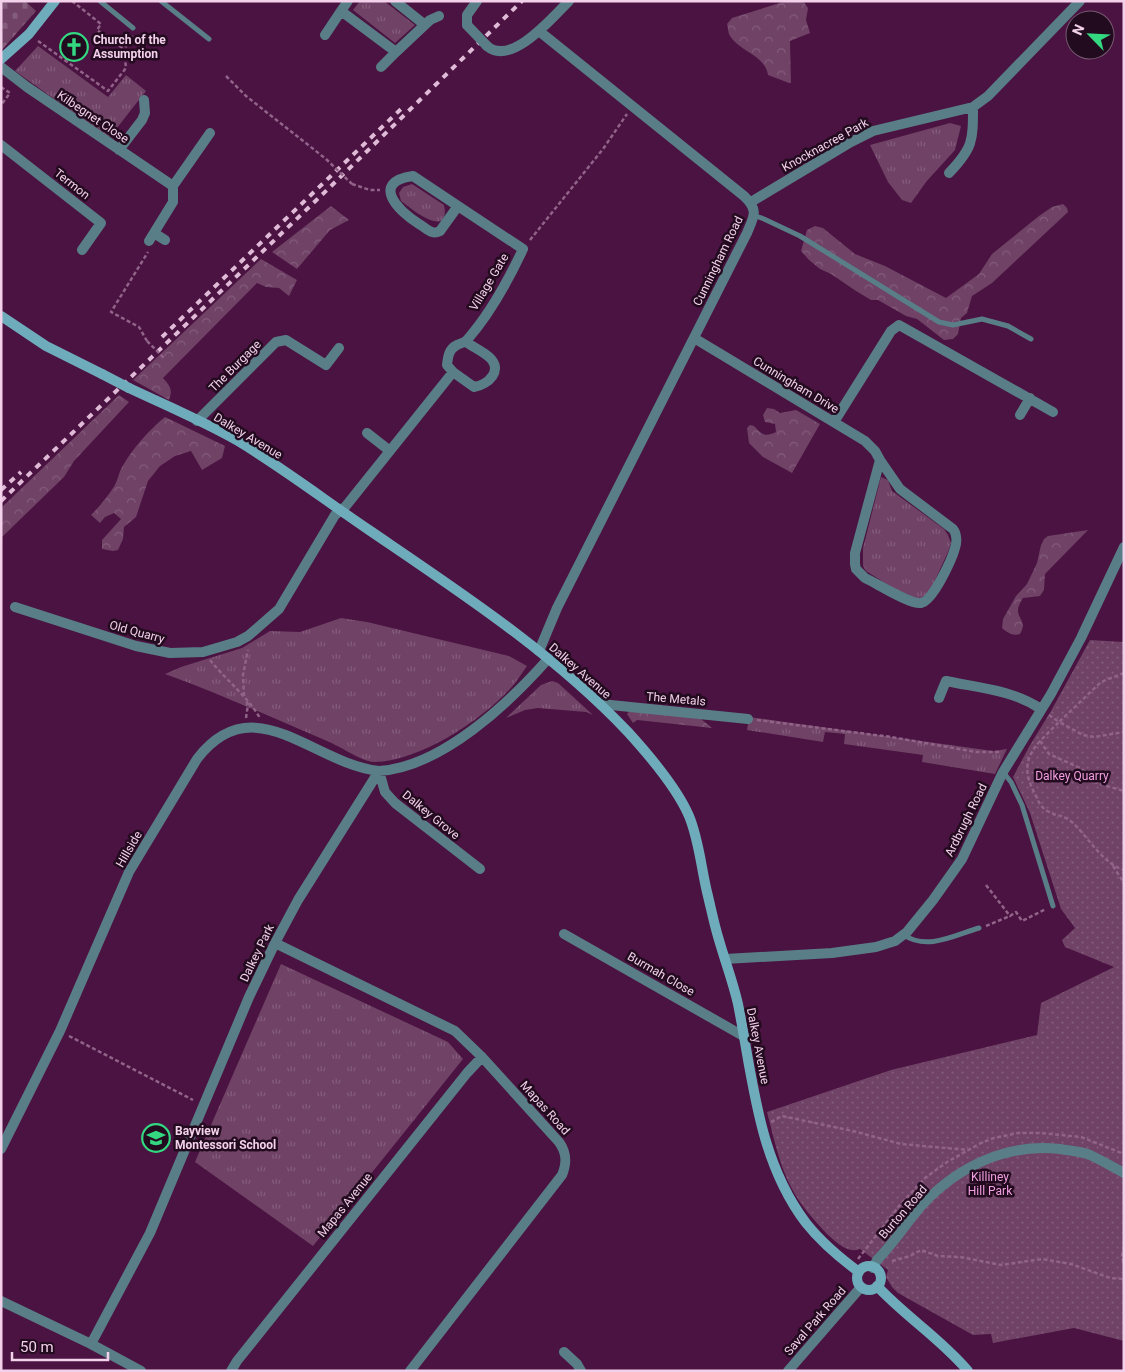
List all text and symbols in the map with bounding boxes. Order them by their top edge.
north arrow [1065,10,1115,60]
text: N [1069,22,1087,37]
church icon: Church of the Assumption [59,32,89,62]
place label: Church of the Assumption [93,33,166,61]
street label: Kilbegnet Close [55,88,131,146]
street label: Knocknacree Park [779,115,871,175]
street label: Termon [52,166,92,202]
street label: Cunningham Road [690,214,746,308]
street label: Village Gate [467,251,511,313]
street label: The Burgage [206,337,264,395]
street label: Cunningham Drive [751,354,841,416]
street label: Dalkey Avenue [211,410,285,462]
street label: Old Quarry [108,618,166,646]
street label: Dalkey Avenue [546,640,614,702]
street label: The Metals [646,689,706,709]
park label: Dalkey Quarry [1035,769,1109,783]
street label: Ardbrugh Road [942,781,990,859]
street label: Dalkey Grove [400,788,462,842]
street label: Hillside [113,828,145,870]
street label: Dalkey Park [237,921,277,984]
street label: Burmah Close [625,949,697,999]
street label: Dalkey Avenue [744,1007,772,1085]
street label: Mapas Road [517,1078,573,1138]
school or university icon: Bayview Montessori School [141,1123,171,1153]
place label: Bayview Montessori School [175,1124,276,1152]
street label: Mapas Avenue [315,1170,375,1240]
park label: Killiney Hill Park [968,1170,1013,1198]
street label: Burton Road [876,1182,930,1242]
street label: Saval Park Road [781,1284,849,1358]
scale bar [12,1330,109,1362]
text: 50 m [20,1338,54,1356]

